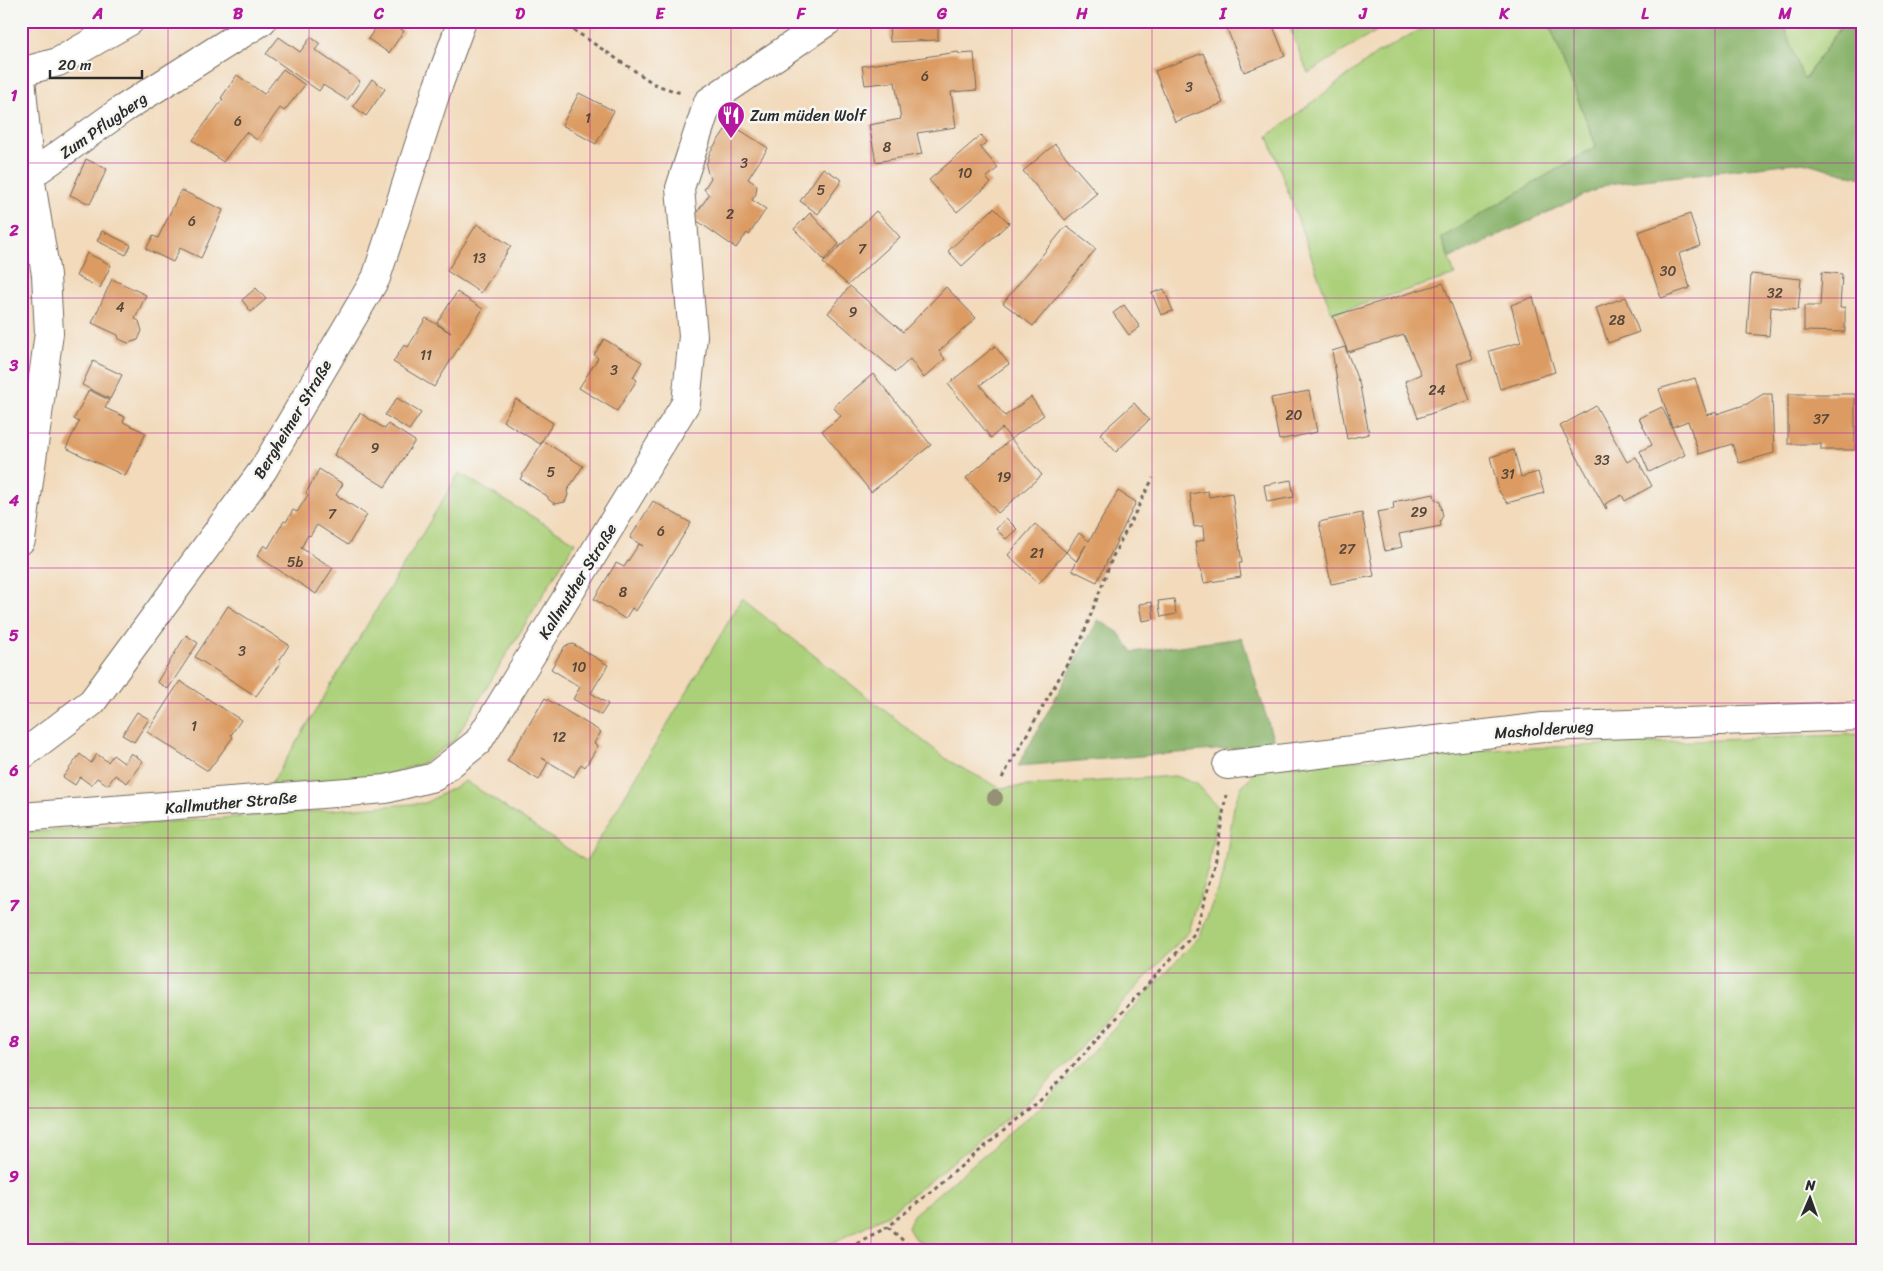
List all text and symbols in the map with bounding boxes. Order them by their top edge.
text: A [92,0,103,28]
text: B [233,0,244,28]
text: C [373,0,385,28]
text: D [515,0,525,28]
text: E [656,0,666,28]
text: F [796,0,807,28]
text: G [936,0,948,28]
text: H [1075,0,1088,28]
text: I [1219,0,1228,28]
text: J [1358,0,1368,28]
text: K [1498,0,1510,28]
text: L [1641,0,1649,28]
text: M [1777,0,1792,28]
scale bar [50,48,142,80]
text: 20 m [58,52,92,78]
house number: 6 [921,64,929,89]
house number: 3 [1185,75,1193,100]
text: 1 [11,81,18,110]
street label: Zum Pflugberg [53,84,153,167]
restaurant icon: Zum müden Wolf [716,100,746,139]
place label: Zum müden Wolf [750,101,868,130]
house number: 1 [585,106,591,131]
house number: 6 [234,109,242,134]
house number: 8 [883,135,892,160]
house number: 3 [740,151,748,176]
house number: 10 [958,161,973,186]
house number: 5 [817,178,826,203]
house number: 2 [726,202,734,227]
house number: 6 [188,209,196,234]
text: 2 [8,216,19,245]
house number: 7 [858,237,867,262]
house number: 13 [472,246,486,271]
house number: 30 [1660,259,1676,284]
house number: 32 [1767,281,1783,306]
house number: 4 [116,295,125,320]
house number: 9 [849,300,858,325]
house number: 28 [1609,308,1626,333]
house number: 11 [420,343,432,368]
text: 3 [9,351,19,380]
street label: Bergheimer Straße [245,354,340,485]
house number: 3 [610,358,618,383]
house number: 24 [1429,378,1446,403]
house number: 20 [1286,403,1303,428]
house number: 37 [1813,407,1830,432]
house number: 9 [371,436,380,461]
house number: 33 [1594,448,1610,473]
house number: 5 [547,460,556,485]
house number: 31 [1501,462,1515,487]
house number: 19 [997,465,1012,490]
text: 4 [8,486,19,515]
house number: 29 [1411,500,1428,525]
house number: 7 [328,502,337,527]
street label: Kallmuther Straße [530,517,625,645]
house number: 6 [657,519,665,544]
house number: 27 [1339,537,1356,562]
house number: 21 [1030,541,1044,566]
house number: 5b [287,550,303,575]
house number: 8 [619,580,628,605]
text: 5 [9,621,19,650]
house number: 3 [238,639,246,664]
house number: 10 [572,655,587,680]
street label: Masholderweg [1493,712,1595,747]
house number: 1 [191,714,197,739]
house number: 12 [552,725,566,750]
text: 6 [8,756,19,785]
street label: Kallmuther Straße [164,782,298,823]
text: 7 [9,891,20,920]
text: 8 [8,1027,19,1056]
text: 9 [9,1162,19,1191]
text: N [1804,1173,1816,1198]
north arrow [1786,1174,1836,1224]

